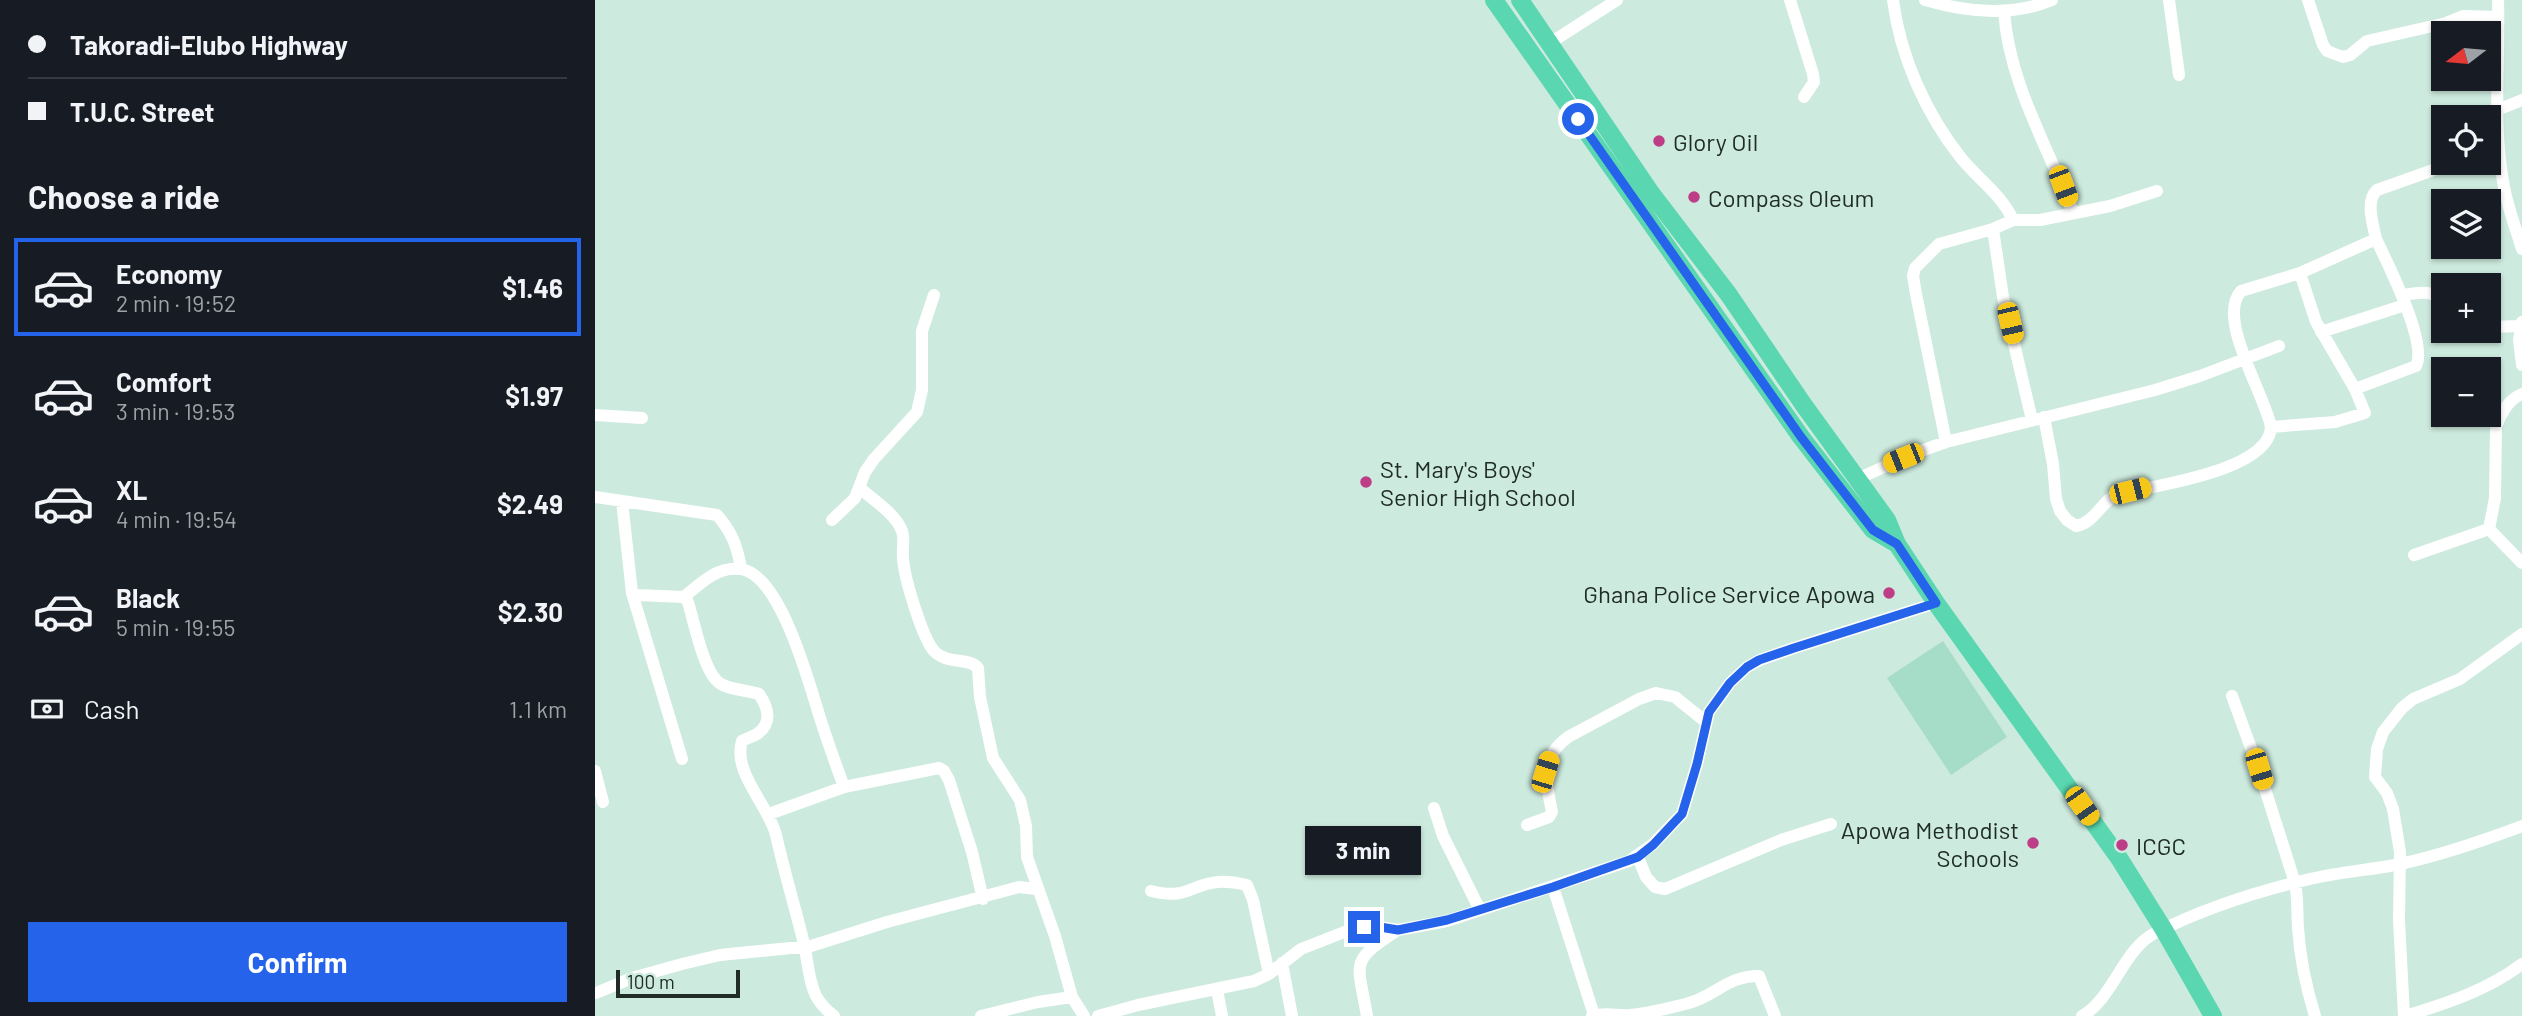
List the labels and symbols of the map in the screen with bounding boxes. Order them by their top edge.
north arrow [2431,21,2501,91]
route start [1562,103,1594,135]
place label: Glory Oil [1673,127,1758,156]
marker: Glory Oil [1651,133,1667,149]
car [2046,163,2081,209]
place label: Compass Oleum [1708,183,1874,212]
marker: Compass Oleum [1686,189,1702,205]
car [1996,300,2025,346]
car [1880,440,1927,476]
place label: St. Mary's Boys' Senior High School [1380,454,1576,511]
marker: St. Mary's Boys' Senior High School [1358,474,1374,490]
car [2108,476,2153,506]
place label: Ghana Police Service Apowa [1583,579,1875,608]
marker: Ghana Police Service Apowa [1881,585,1897,601]
car [2243,746,2276,792]
car [1529,749,1562,795]
car [2062,783,2103,829]
place label: Apowa Methodist Schools [1841,815,2019,872]
callout: 3 min [1306,825,1422,874]
place label: ICGC [2136,831,2186,860]
marker: Apowa Methodist Schools [2025,835,2041,851]
marker: ICGC [2114,837,2130,853]
route end [1348,911,1380,943]
scale bar [616,967,740,999]

